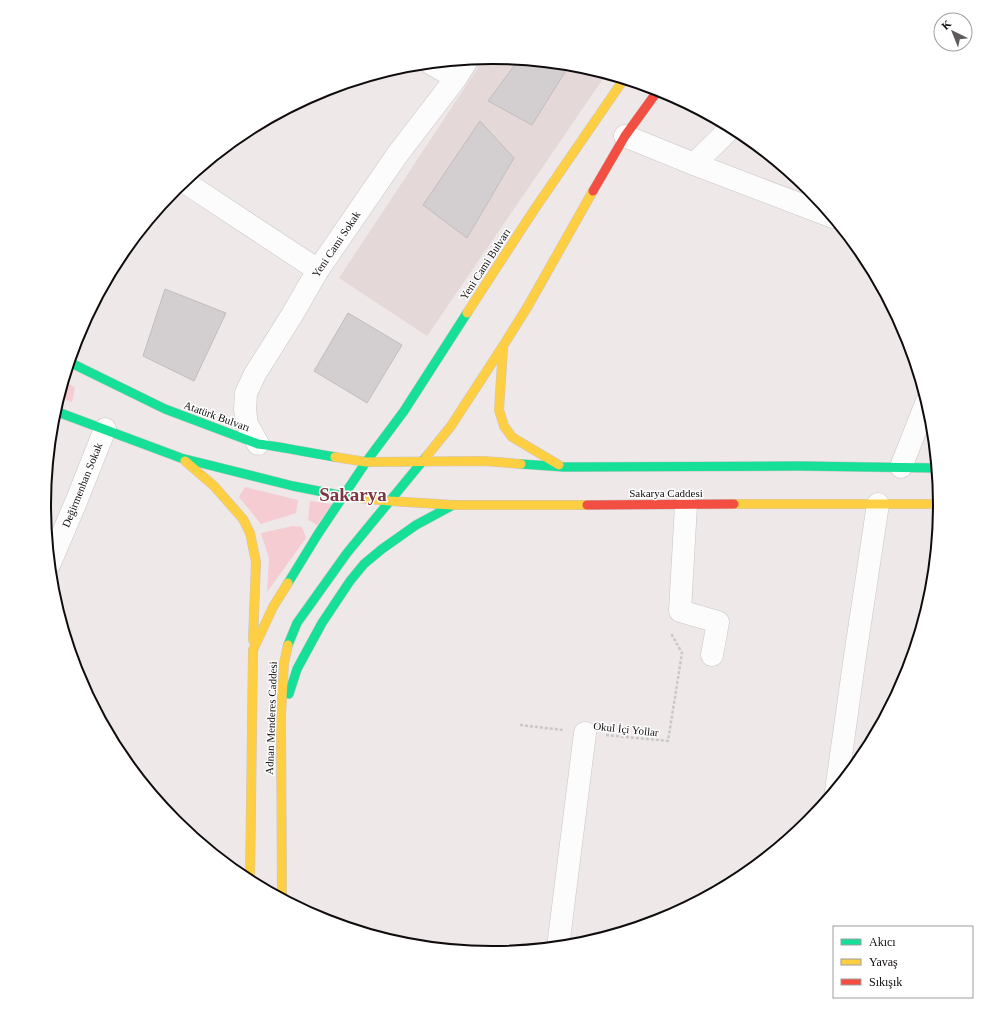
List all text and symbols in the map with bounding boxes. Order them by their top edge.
north arrow [933,12,973,52]
text: K [939,17,954,32]
street label: Yeni Cami Sokak [309,208,363,279]
street label: Yeni Cami Bulvarı [457,226,513,302]
street label: Atatürk Bulvarı [182,399,252,433]
street label: Değirmenhan Sokak [60,441,105,529]
district label: Sakarya [319,484,387,505]
street label: Sakarya Caddesi [629,487,703,499]
street label: Adnan Menderes Caddesi [263,661,279,775]
street label: Okul İçi Yollar [593,720,660,738]
legend [833,926,973,998]
text: Akıcı [869,935,896,949]
text: Yavaş [869,955,898,969]
text: Sıkışık [869,975,902,989]

